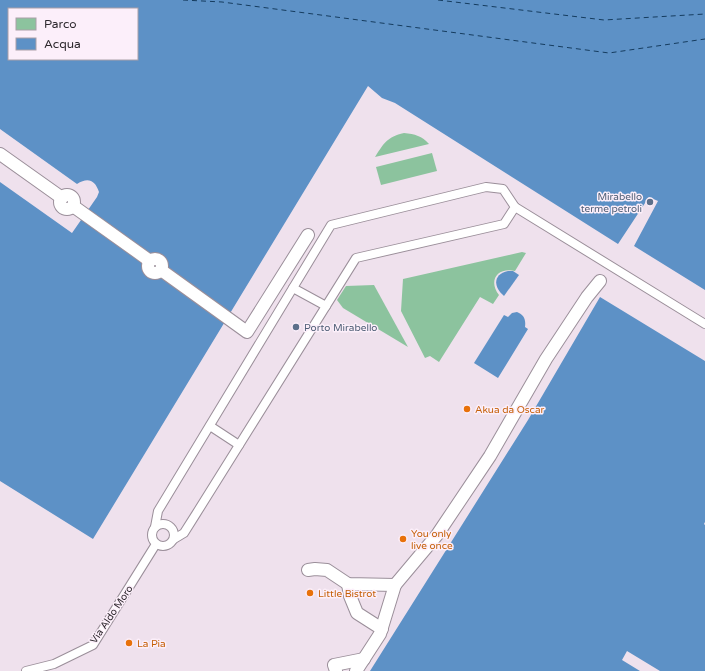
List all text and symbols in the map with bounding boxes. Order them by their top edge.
legend [8,8,138,60]
text: Parco [44,17,77,31]
text: Acqua [44,37,81,51]
place label: Mirabello terme petroli [581,191,642,215]
marker: Mirabello terme petroli [645,197,655,207]
marker: Porto Mirabello [291,322,301,332]
place label: Porto Mirabello [304,322,377,334]
marker: Akua da Oscar [462,404,472,414]
place label: Akua da Oscar [475,404,544,416]
place label: You only live once [411,528,453,552]
marker: You only live once [398,534,408,544]
street label: Via Aldo Moro [88,583,136,646]
marker: Little Bistrot [305,588,315,598]
place label: Little Bistrot [318,588,376,600]
marker: La Pia [124,638,134,648]
place label: La Pia [137,638,166,650]

